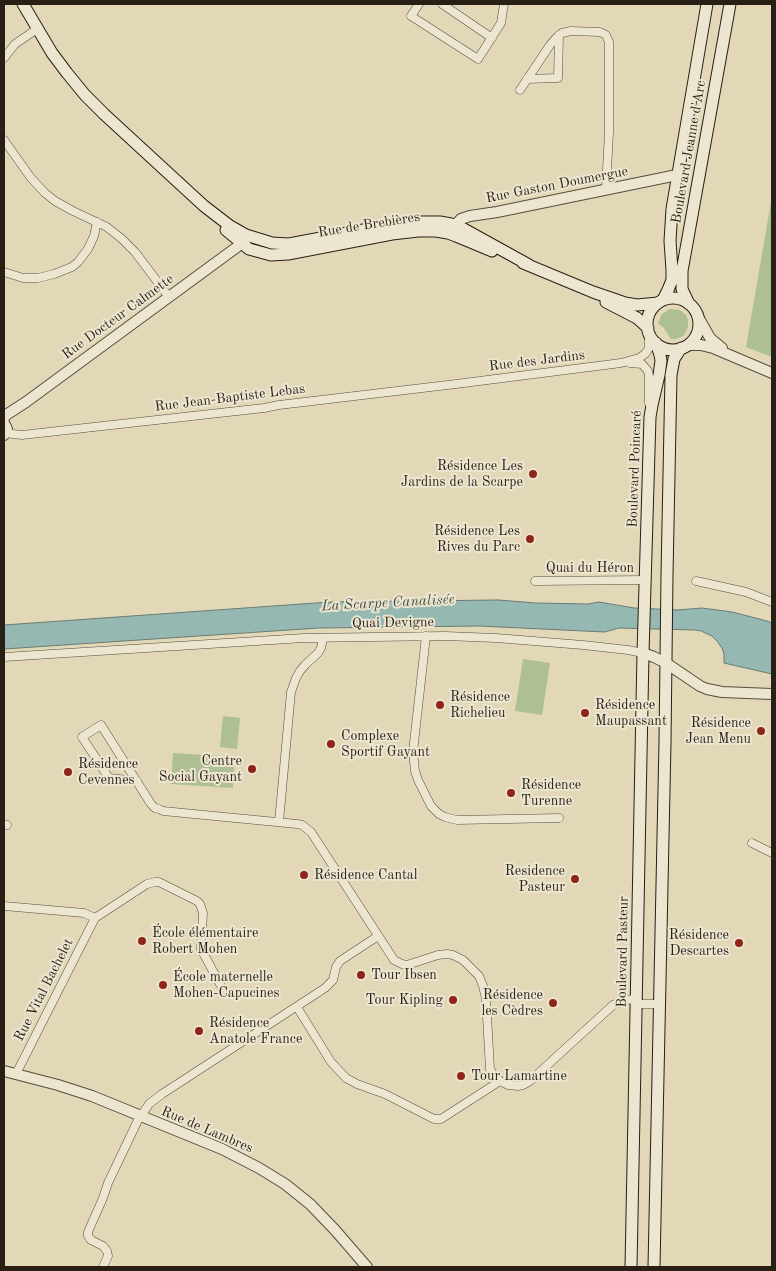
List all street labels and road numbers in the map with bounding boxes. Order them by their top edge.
street label: Boulevard Jeanne d'Arc [668,79,710,225]
street label: Rue Gaston Doumergue [485,163,629,207]
street label: Rue de Brebières [317,209,421,241]
street label: Rue Docteur Calmette [59,271,177,363]
street label: Rue des Jardins [488,347,586,375]
street label: Rue Jean-Baptiste Lebas [154,380,306,416]
street label: Boulevard Poincaré [625,410,645,528]
street label: Quai du Héron [546,560,634,576]
street label: Quai Devigne [352,614,434,632]
street label: Boulevard Pasteur [614,896,632,1008]
street label: Rue Vital Bachelet [11,936,77,1044]
street label: Rue de Lambres [158,1103,256,1157]

